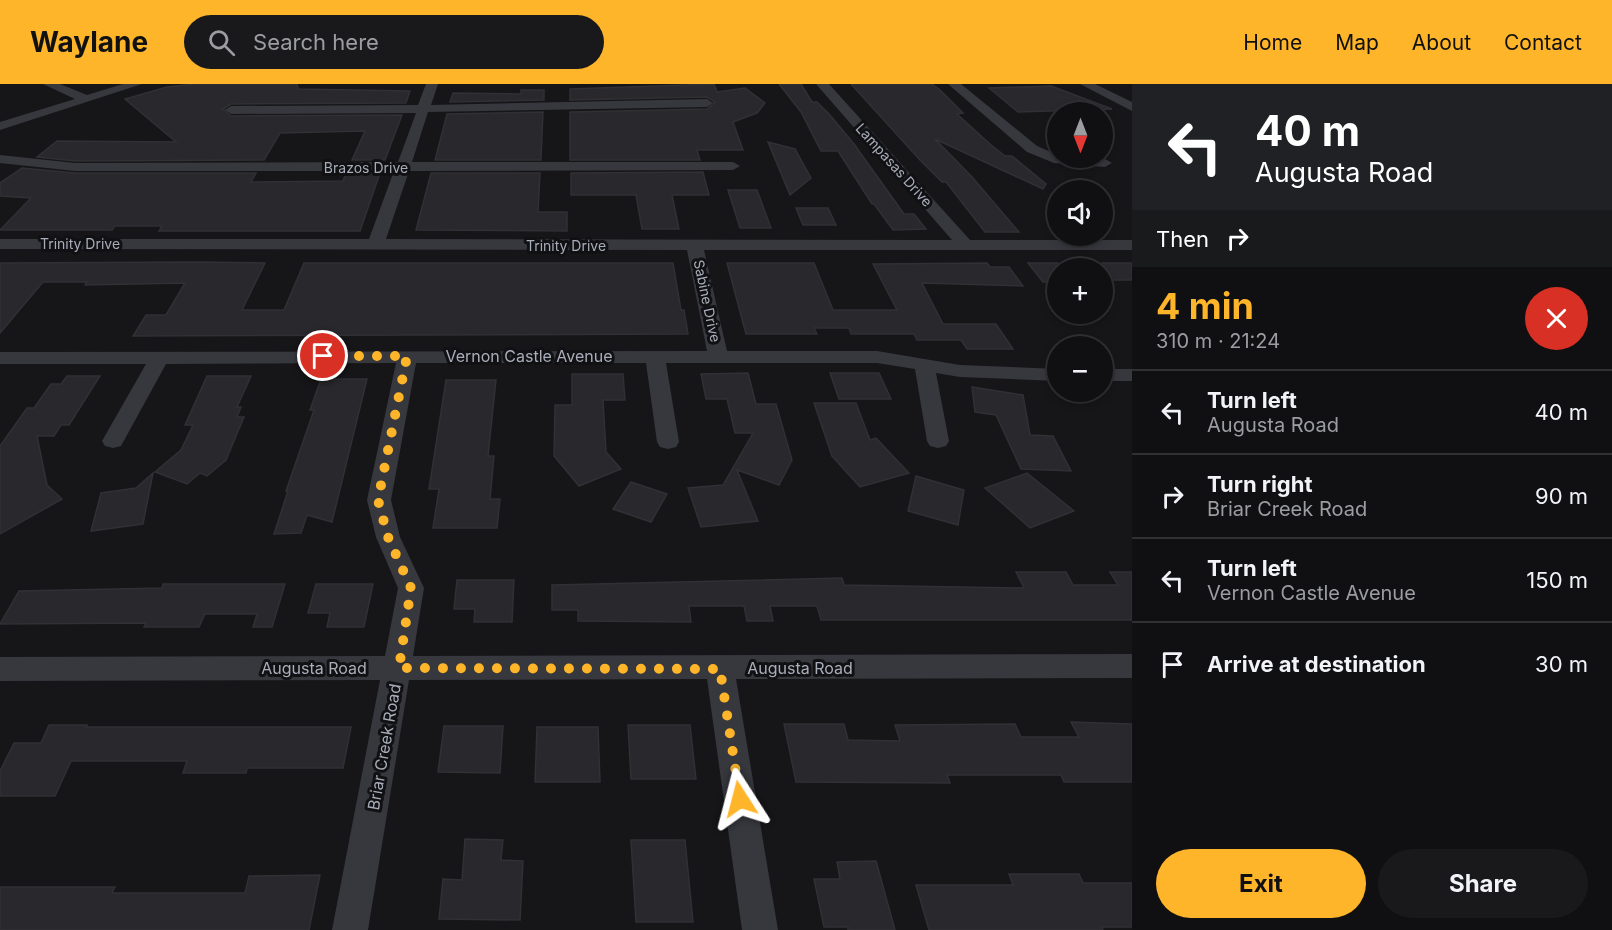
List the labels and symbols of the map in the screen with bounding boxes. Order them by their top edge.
north arrow [1047,102,1113,168]
street label: Lampasas Drive [853,120,936,210]
street label: Brazos Drive [324,159,408,176]
street label: Trinity Drive [40,235,120,252]
street label: Trinity Drive [526,237,606,254]
street label: Sabine Drive [690,258,725,344]
pin [297,330,348,381]
street label: Vernon Castle Avenue [445,346,613,366]
street label: Augusta Road [261,658,367,678]
street label: Augusta Road [747,658,853,678]
street label: Briar Creek Road [363,682,405,812]
position arrow [708,767,772,831]

